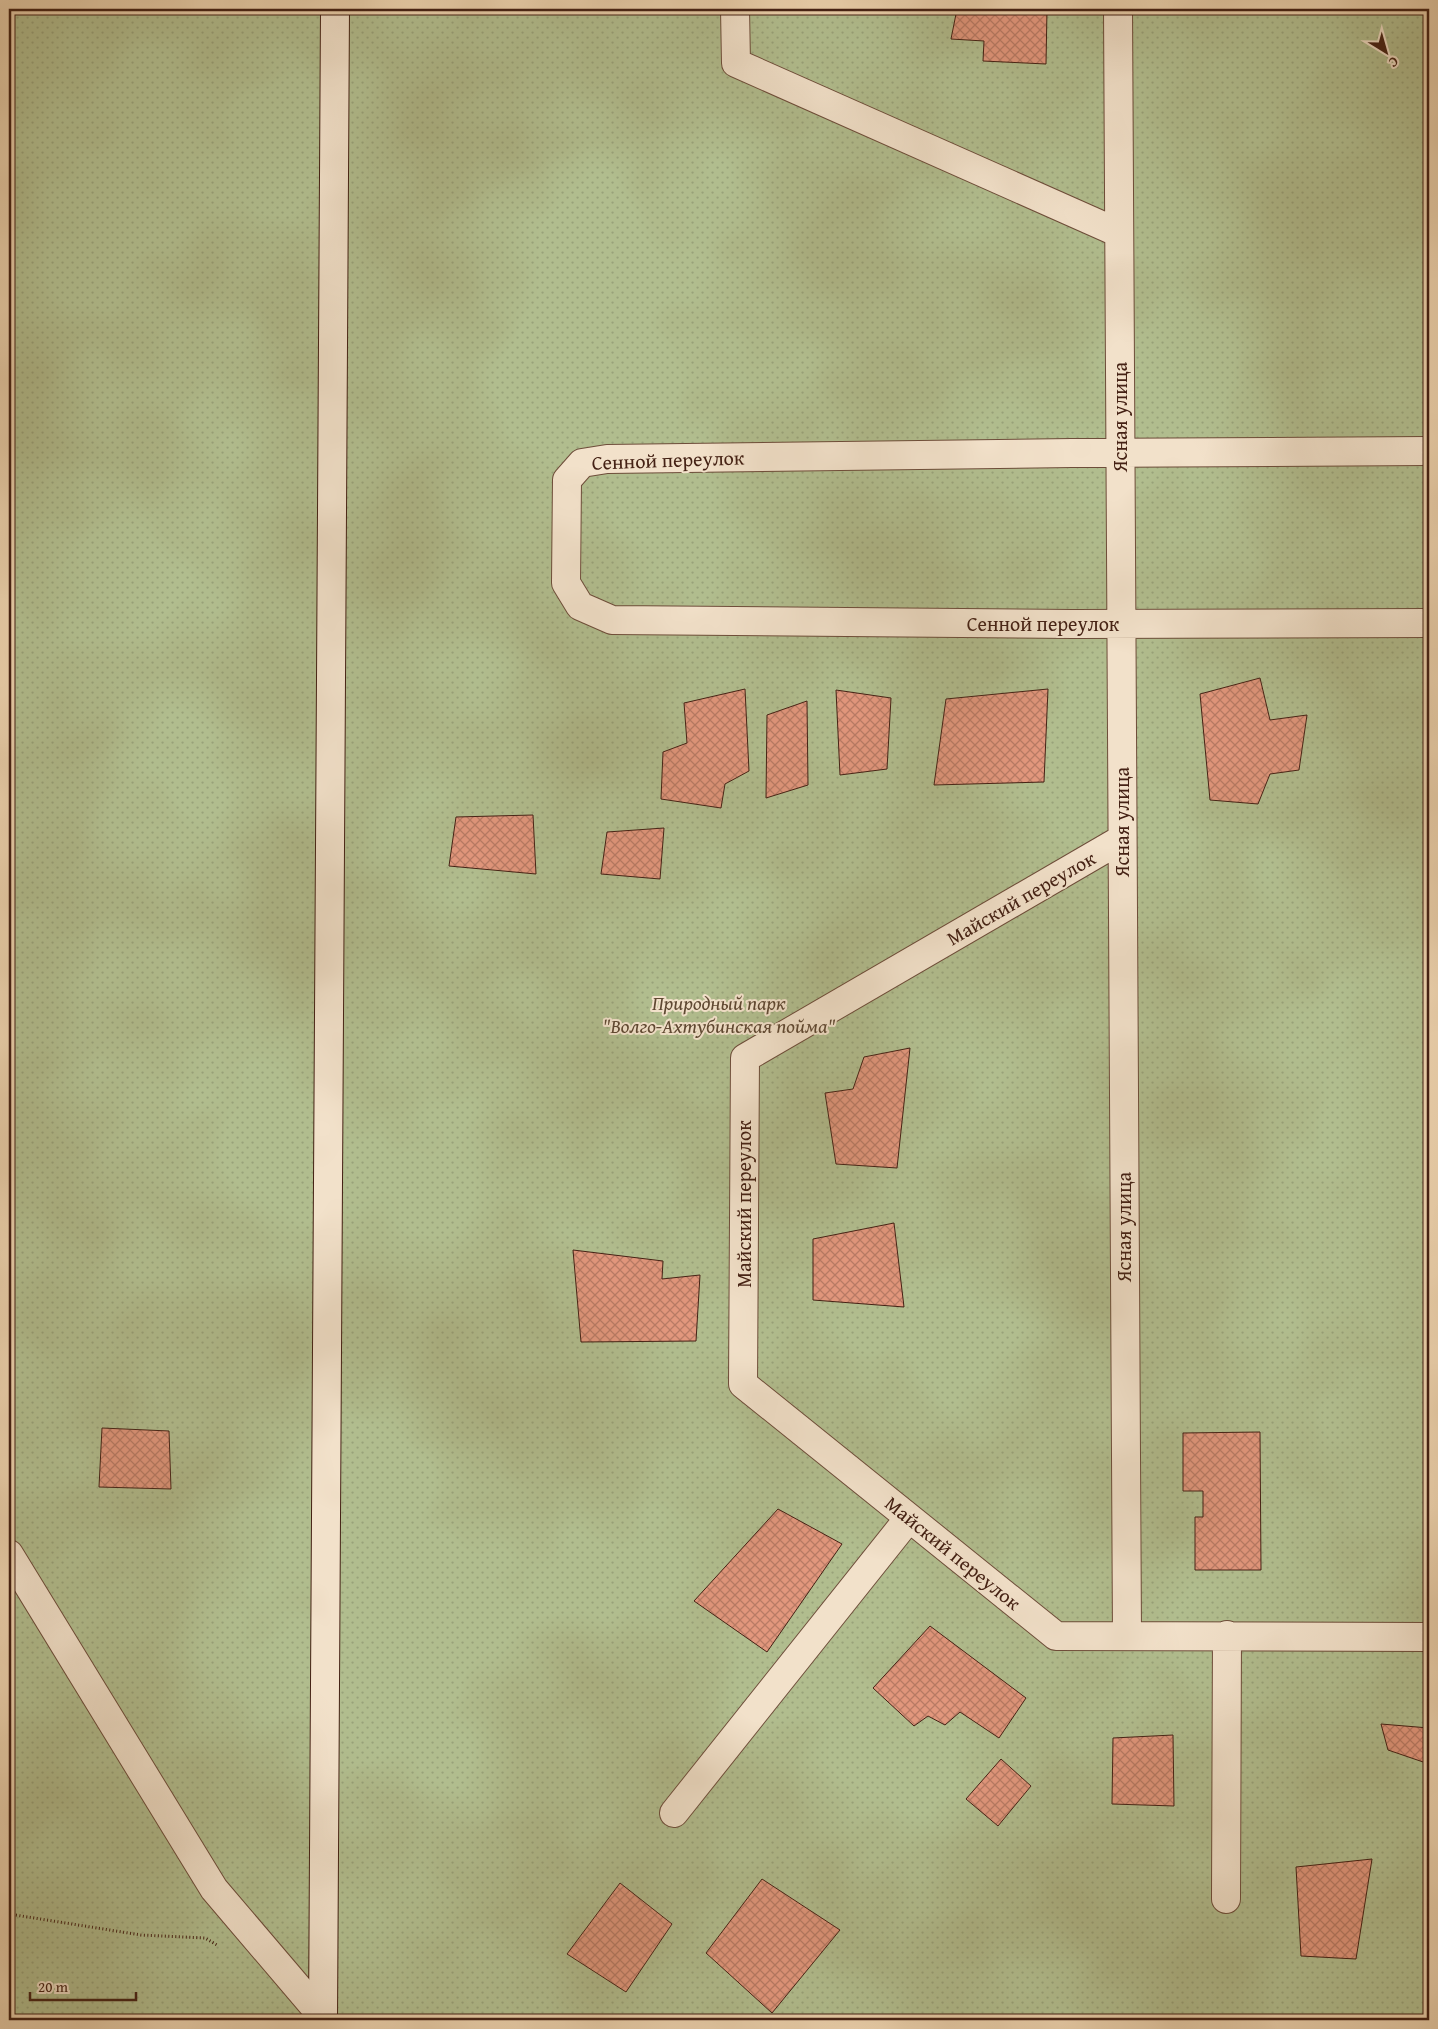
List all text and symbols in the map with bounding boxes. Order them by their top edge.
north arrow [1360,28,1410,78]
text: С [1385,52,1403,73]
street label: Ясная улица [1105,361,1134,473]
street label: Сенной переулок [591,442,745,477]
street label: Сенной переулок [967,609,1120,638]
street label: Ясная улица [1107,766,1136,878]
street label: Майский переулок [941,843,1101,952]
park label: Природный парк "Волго-Ахтубинская пойма" [603,988,835,1040]
street label: Майский переулок [729,1120,758,1288]
street label: Ясная улица [1109,1171,1138,1283]
street label: Майский переулок [879,1489,1028,1617]
scale bar [30,1969,136,2001]
text: 20 m [38,1976,69,1997]

